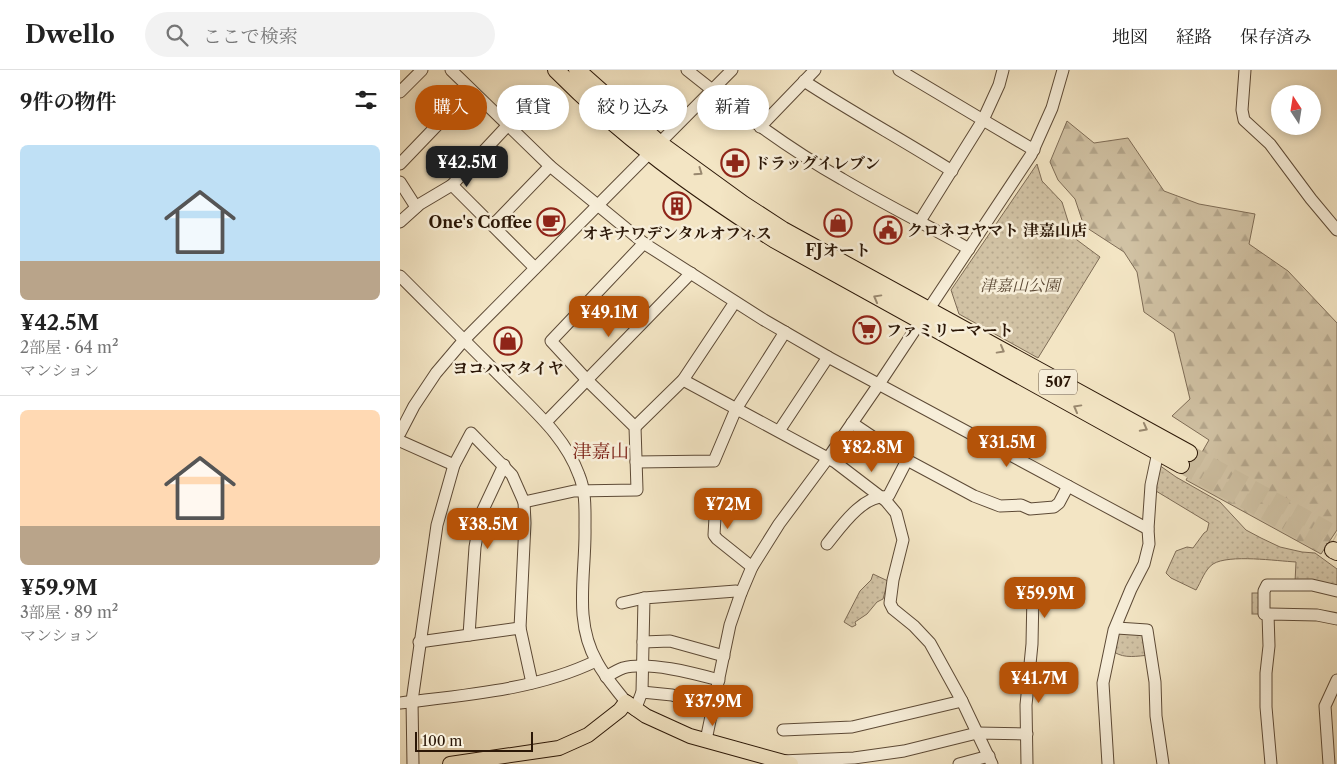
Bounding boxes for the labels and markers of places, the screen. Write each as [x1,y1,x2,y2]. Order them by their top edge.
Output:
pin: ¥42.5M [426,146,508,188]
pharmacy icon: ドラッグイレブン [720,148,750,178]
place label: ドラッグイレブン [754,153,880,173]
building icon: オキナワデンタルオフィス [662,191,692,221]
cafe icon: One's Coffee [536,207,566,237]
shop icon: FJオート [823,208,853,238]
place label: One's Coffee [429,212,532,232]
public building icon: クロネコヤマト 津嘉山店 [873,215,903,245]
place label: クロネコヤマト 津嘉山店 [907,220,1087,240]
place label: オキナワデンタルオフィス [582,223,772,243]
place label: FJオート [805,240,871,260]
pin: ¥49.1M [568,296,650,338]
supermarket icon: ファミリーマート [852,315,882,345]
place label: ファミリーマート [886,320,1014,340]
shop icon: ヨコハマタイヤ [493,326,523,356]
place label: ヨコハマタイヤ [452,358,564,378]
pin: ¥31.5M [966,426,1048,468]
pin: ¥82.8M [831,430,913,473]
pin: ¥72M [698,488,758,530]
pin: ¥38.5M [447,508,529,550]
pin: ¥59.9M [1004,576,1086,619]
pin: ¥41.7M [998,662,1080,704]
pin: ¥37.9M [672,684,754,727]

